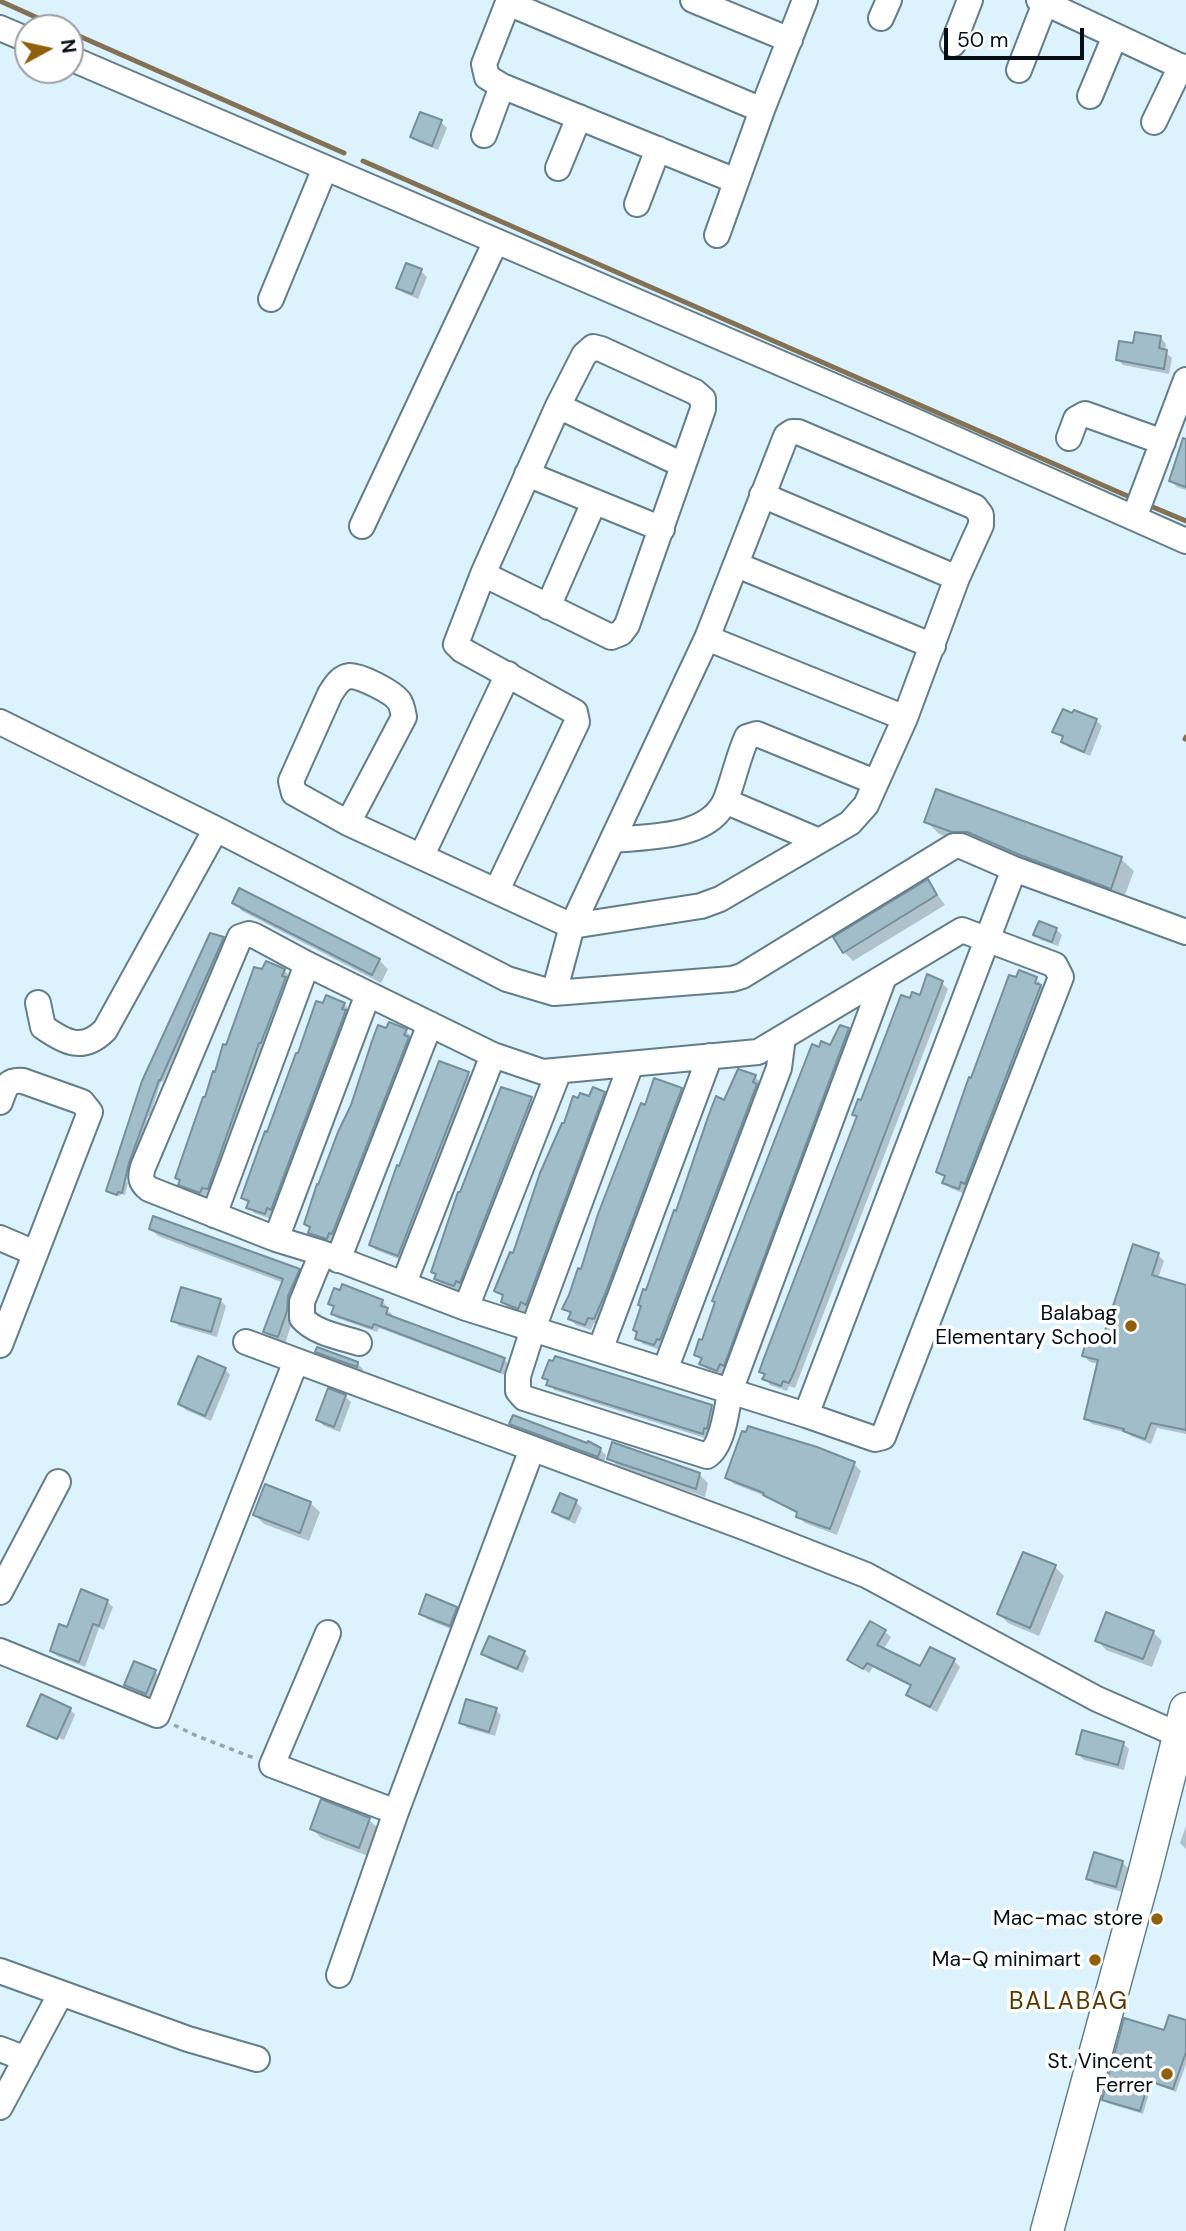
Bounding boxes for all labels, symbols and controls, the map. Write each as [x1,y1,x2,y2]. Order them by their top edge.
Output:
north arrow [14,14,84,84]
scale bar [948,14,1088,58]
text: 50 m [957,26,1008,54]
text: N [55,38,82,55]
place label: Balabag Elementary School [935,1301,1117,1351]
marker: Balabag Elementary School [1123,1318,1139,1334]
place label: Mac-mac store [993,1906,1143,1932]
marker: Mac-mac store [1149,1911,1165,1927]
place label: Ma-Q minimart [932,1947,1081,1973]
marker: Ma-Q minimart [1087,1952,1103,1968]
district label: BALABAG [1010,1989,1128,2017]
place label: St. Vincent Ferrer [1047,2049,1153,2099]
marker: St. Vincent Ferrer [1159,2066,1175,2082]

